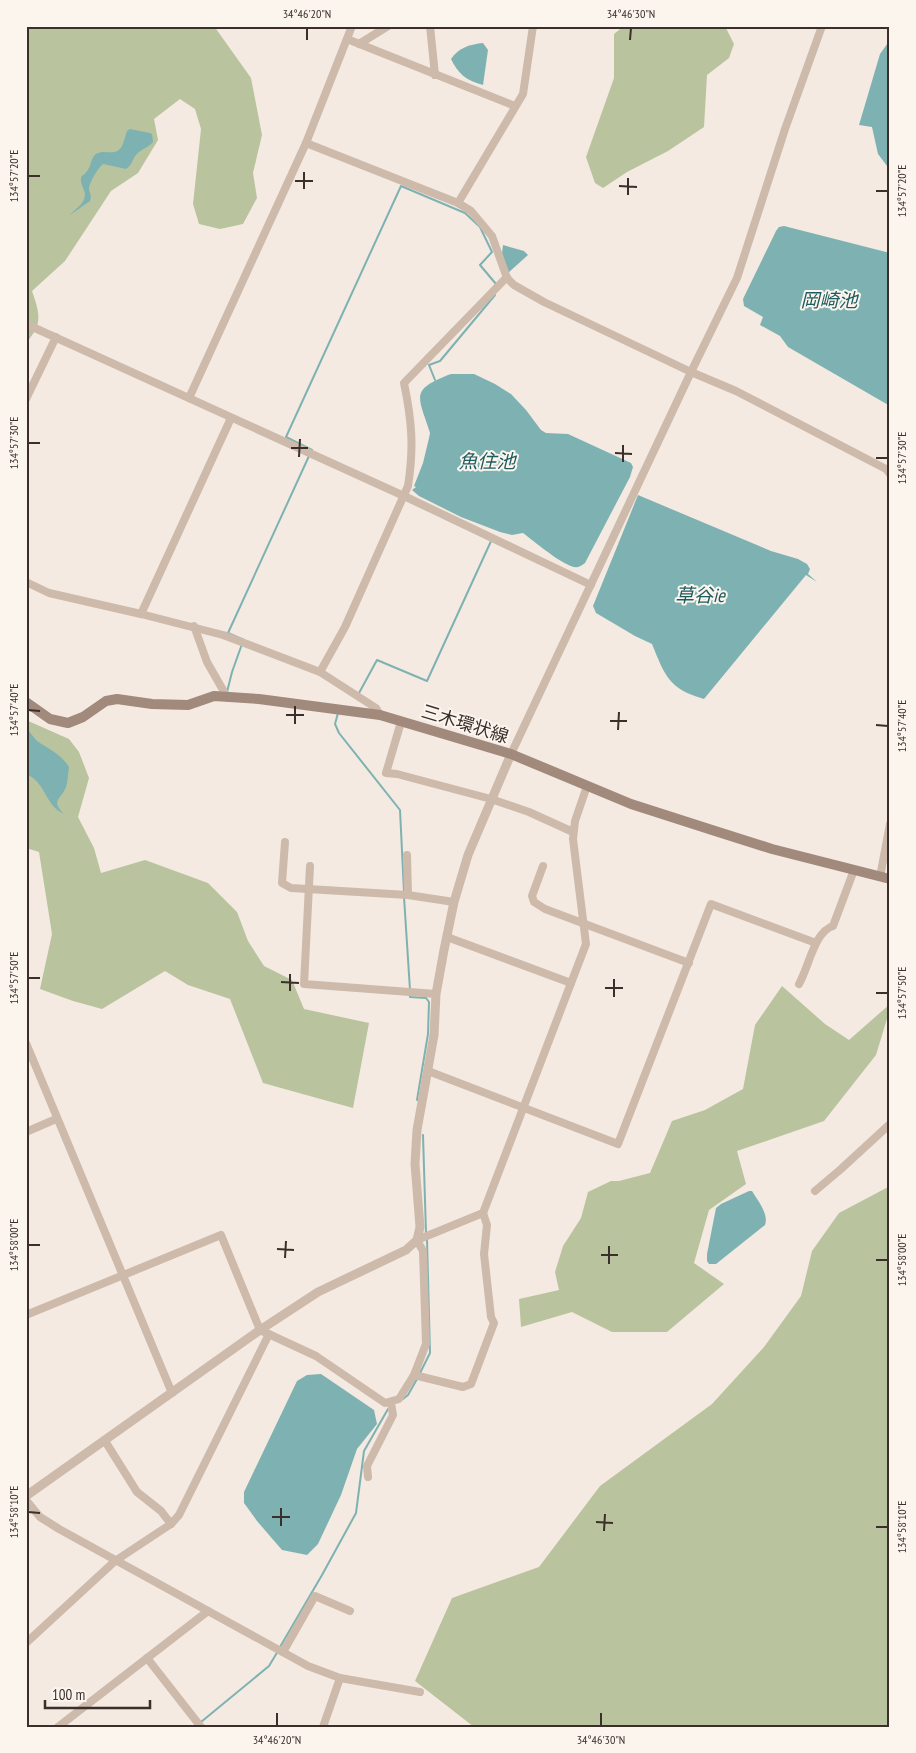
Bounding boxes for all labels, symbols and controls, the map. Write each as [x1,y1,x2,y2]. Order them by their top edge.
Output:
text: 34°46'20"N [283,6,331,21]
text: 34°46'30"N [607,6,655,21]
text: 134°57'20"E [6,150,21,202]
text: 134°57'20"E [894,165,909,217]
water label: 岡崎池 [800,288,859,312]
text: 134°57'30"E [6,417,21,469]
text: 134°57'30"E [894,432,909,484]
water label: 魚住池 [458,449,517,473]
water label: 草谷ie [675,583,726,607]
text: 134°57'40"E [6,684,21,736]
street label: 三木環状線 [419,699,512,748]
text: 134°57'40"E [894,700,909,752]
text: 134°57'50"E [6,952,21,1004]
text: 134°57'50"E [894,967,909,1019]
text: 134°58'00"E [6,1219,21,1271]
text: 134°58'00"E [894,1234,909,1286]
text: 134°58'10"E [6,1486,21,1538]
text: 134°58'10"E [894,1501,909,1553]
scale bar [45,1678,150,1710]
text: 100 m [52,1685,85,1704]
text: 34°46'20"N [253,1732,301,1747]
text: 34°46'30"N [577,1732,625,1747]

